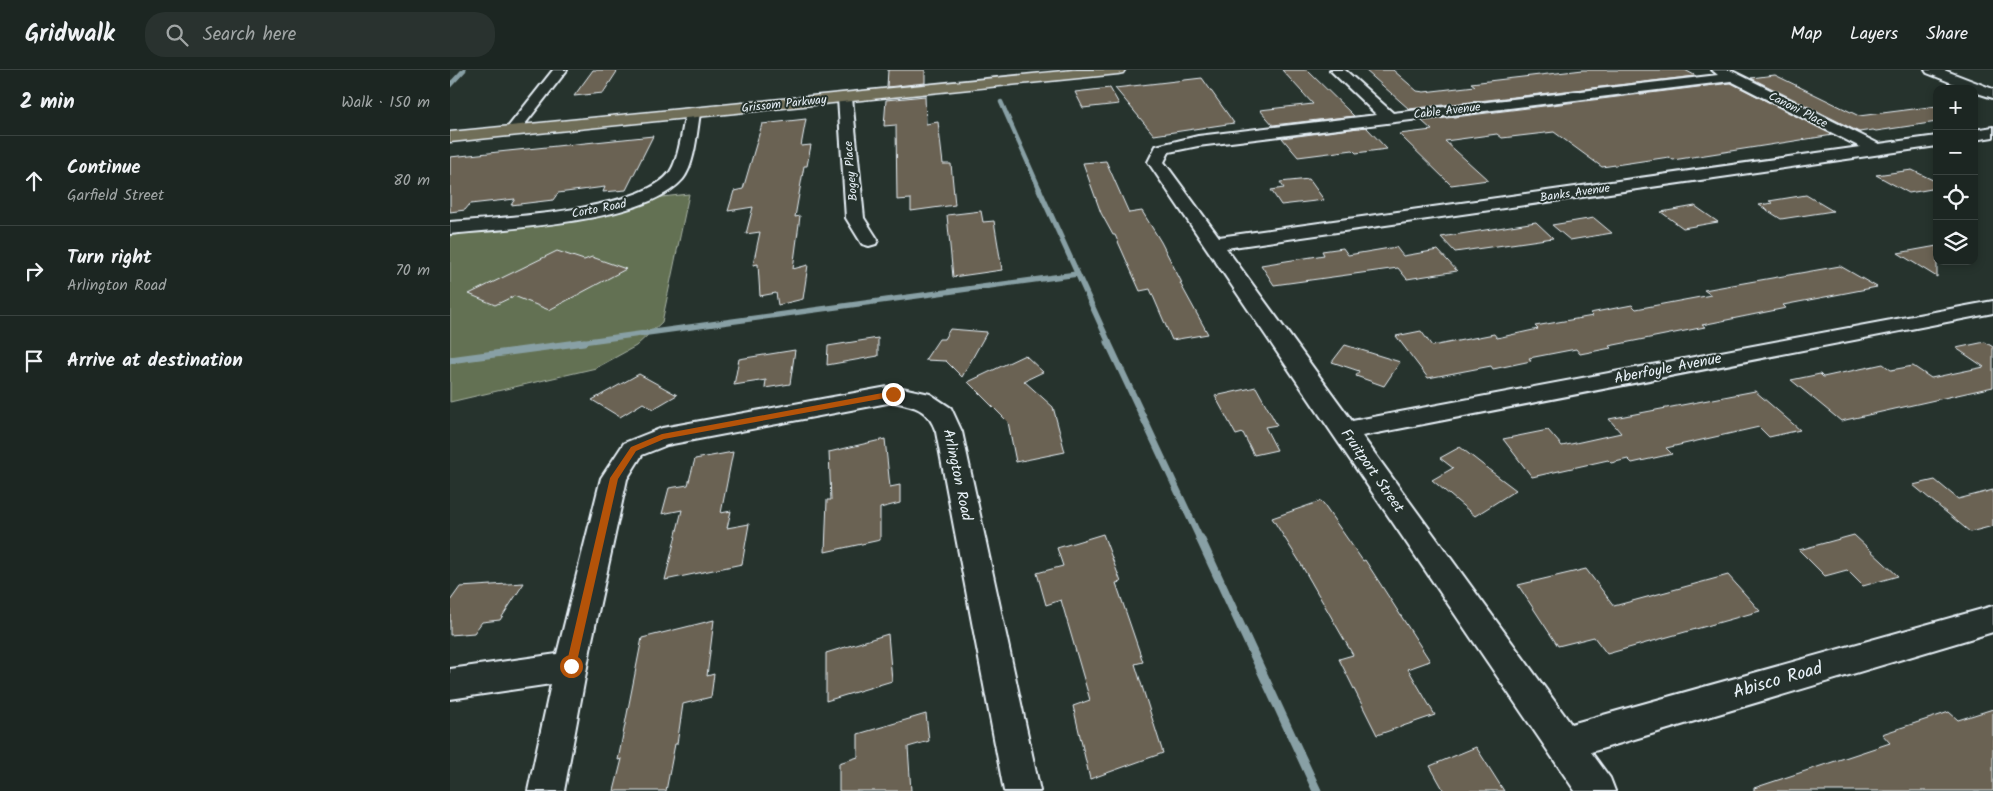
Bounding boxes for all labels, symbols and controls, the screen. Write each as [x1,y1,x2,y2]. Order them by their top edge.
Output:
search box [145,12,495,57]
text: Gridwalk [25,15,115,54]
text: Search here [203,20,296,50]
text: Map [1791,20,1822,49]
text: Layers [1850,20,1898,49]
text: Share [1926,20,1968,49]
icon: search [163,21,191,49]
map controls [1933,85,1978,265]
button: + [1933,85,1978,130]
text: 2 min [20,86,75,119]
street label: Canoni Place [1765,87,1832,133]
text: Walk · 150 m [341,90,430,115]
street label: Grissom Parkway [741,90,828,118]
street label: Cable Avenue [1412,97,1482,125]
button: − [1933,130,1978,175]
street label: Bogey Place [839,139,863,202]
text: Continue [67,153,140,183]
icon: ahead [20,167,48,195]
text: 80 m [393,168,430,193]
button: locate [1933,175,1978,220]
street label: Banks Avenue [1539,179,1612,207]
text: Garfield Street [67,183,164,208]
street label: Corto Road [570,194,629,224]
button: layers [1933,220,1978,265]
text: Turn right [67,243,152,273]
icon: right [20,257,48,285]
text: 70 m [395,258,430,283]
text: Arlington Road [67,273,166,298]
text: Arrive at destination [67,346,243,376]
icon: arrive [20,347,48,375]
street label: Aberfoyle Avenue [1612,347,1724,391]
route end [882,383,905,406]
street label: Fruitport Street [1334,424,1410,518]
street label: Arlington Road [936,427,979,524]
street label: Abisco Road [1730,654,1827,708]
route start [560,655,583,678]

